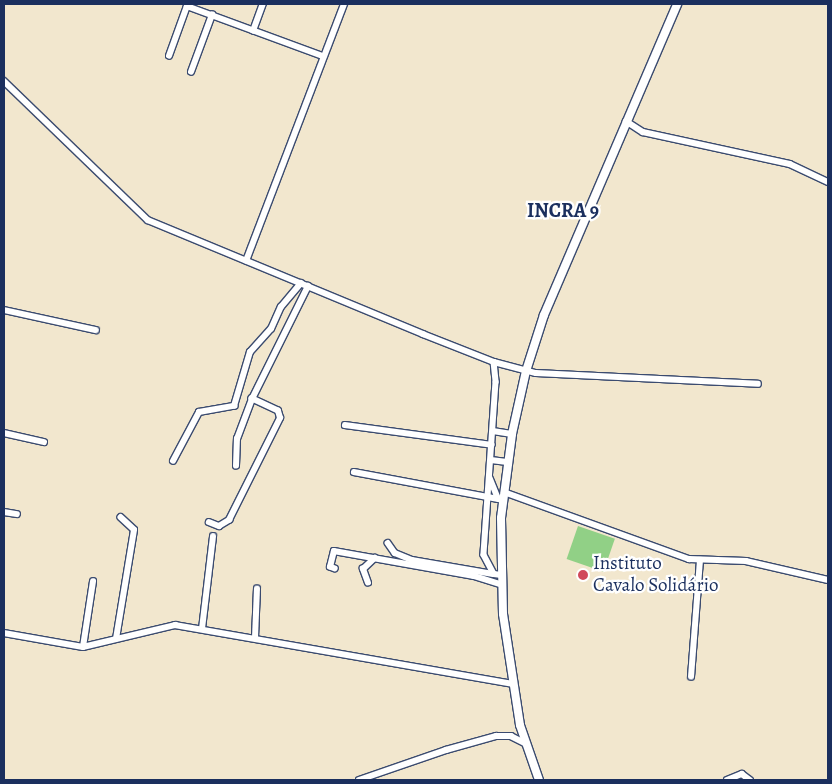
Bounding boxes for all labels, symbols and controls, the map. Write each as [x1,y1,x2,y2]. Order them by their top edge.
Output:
district label: INCRA 9 [527,198,599,222]
place label: Instituto Cavalo Solidário [593,553,719,597]
marker: Instituto Cavalo Solidário [577,569,589,581]

